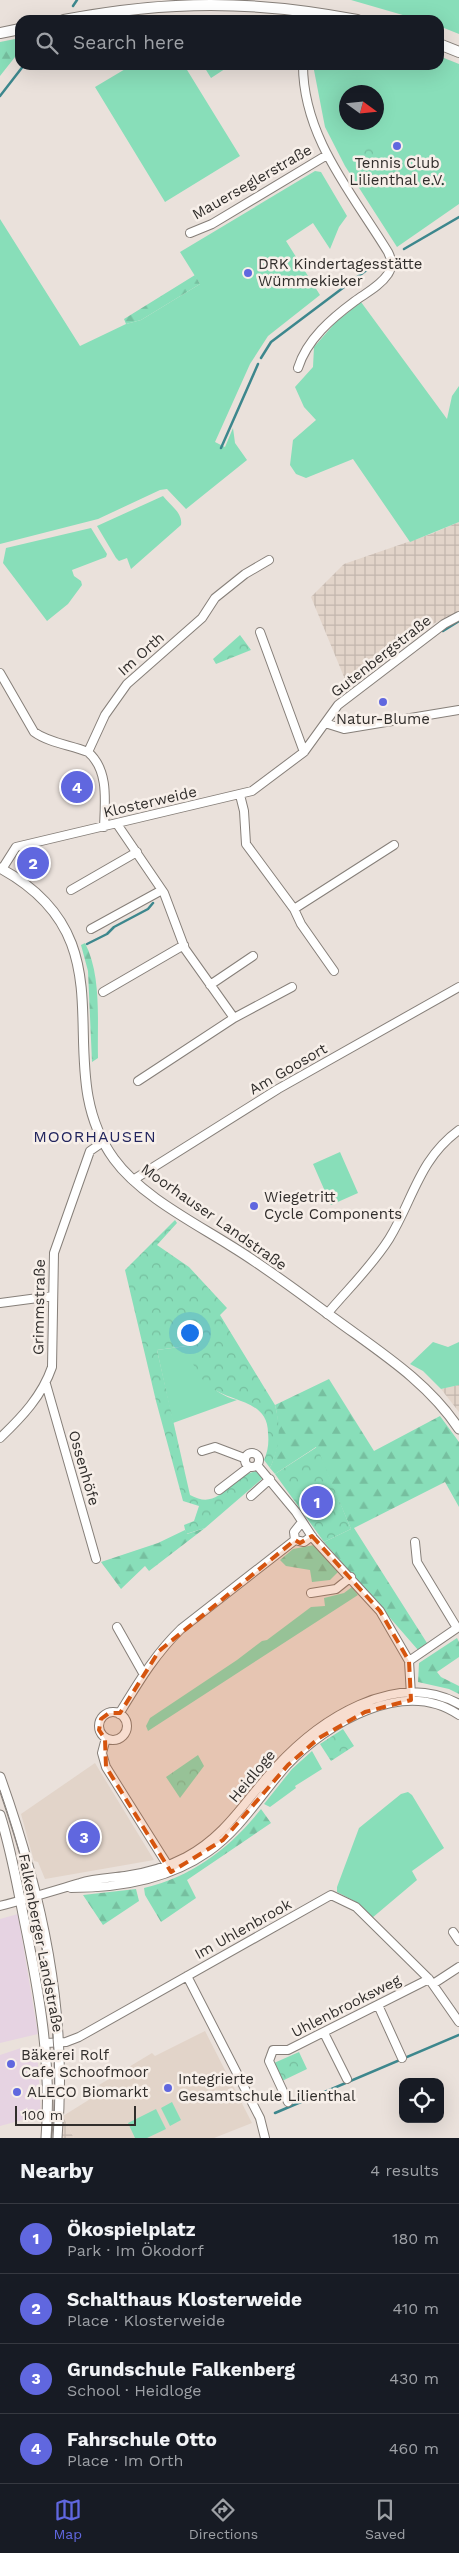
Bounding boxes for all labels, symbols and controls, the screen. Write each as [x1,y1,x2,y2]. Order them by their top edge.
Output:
search box [15,15,444,70]
icon: search [33,29,61,57]
text: Search here [73,31,184,54]
north arrow [339,85,384,130]
street label: Mauerseglerstraße [189,140,315,224]
marker: Tennis Club Lilienthal e.V. [391,140,403,152]
place label: Tennis Club Lilienthal e.V. [349,154,445,189]
place label: DRK Kindertagesstätte Wümmekieker [258,255,422,290]
marker: DRK Kindertagesstätte Wümmekieker [242,267,254,279]
street label: Gutenbergstraße [327,611,435,701]
street label: Im Orth [114,629,168,679]
marker: Natur-Blume [377,696,389,708]
place label: Natur-Blume [336,710,430,728]
pin: 4 [61,768,93,806]
street label: Klosterweide [101,782,199,822]
pin: 2 [17,844,49,882]
street label: Am Goosort [246,1039,331,1099]
district label: MOORHAUSEN [33,1127,157,1146]
street label: Moorhauser Landstraße [138,1160,290,1274]
place label: Wiegetritt Cycle Components [264,1188,402,1223]
marker: Wiegetritt Cycle Components [248,1200,260,1212]
street label: Grimmstraße [29,1259,49,1355]
your location [177,1320,203,1346]
street label: Ossenhöfe [65,1428,103,1508]
pin: 1 [301,1483,333,1521]
street label: Heidloge [225,1746,279,1806]
pin: 3 [68,1818,100,1856]
street label: Falkenberger Landstraße [15,1852,67,2034]
street label: Im Uhlenbrook [191,1895,295,1963]
street label: Uhlenbrooksweg [288,1971,404,2041]
place label: Bäkerei Rolf Cafe Schoofmoor [21,2046,149,2081]
marker: Bäkerei Rolf Cafe Schoofmoor [5,2058,17,2070]
place label: Integrierte Gesamtschule Lilienthal [178,2070,356,2105]
map controls [399,2078,444,2123]
button: locate [399,2078,444,2123]
marker: Integrierte Gesamtschule Lilienthal [162,2082,174,2094]
place label: ALECO Biomarkt [27,2083,149,2101]
marker: ALECO Biomarkt [11,2086,23,2098]
scale bar [15,2103,136,2126]
text: 100 m [22,2107,63,2123]
text: Nearby [20,2158,93,2183]
text: 4 results [370,2161,439,2180]
text: Ökospielplatz [67,2218,195,2241]
text: 1 [33,2229,39,2248]
text: 180 m [392,2229,439,2248]
text: Park · Im Ökodorf [67,2241,204,2260]
text: Schalthaus Klosterweide [67,2288,302,2311]
text: 2 [31,2299,41,2318]
text: 410 m [393,2299,439,2318]
text: Place · Klosterweide [67,2311,225,2330]
text: Grundschule Falkenberg [67,2358,295,2381]
text: 3 [31,2369,41,2388]
text: 430 m [389,2369,439,2388]
text: School · Heidloge [67,2381,202,2400]
text: Fahrschule Otto [67,2428,217,2451]
text: 4 [31,2439,41,2458]
text: 460 m [389,2439,439,2458]
text: Place · Im Orth [67,2451,183,2470]
tab: Map [53,2496,82,2542]
tab: Directions [189,2496,258,2542]
tab: Saved [365,2496,406,2542]

